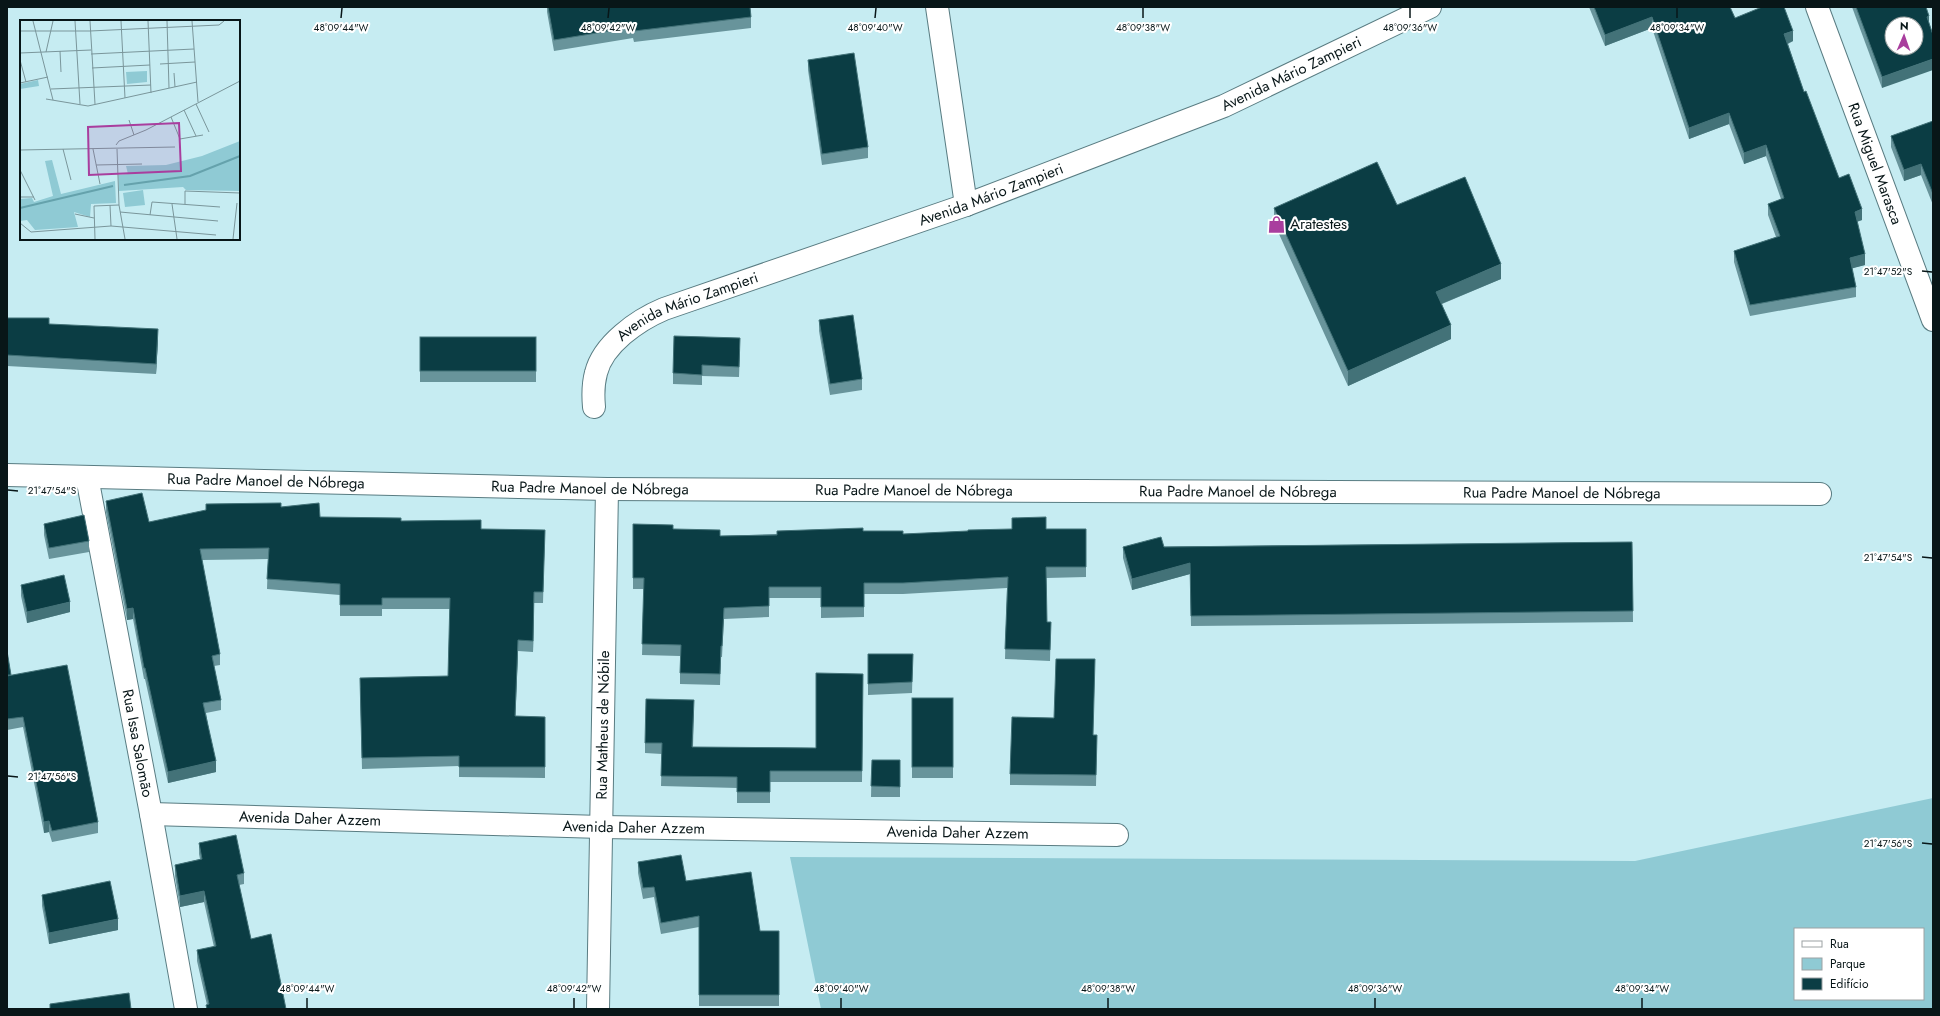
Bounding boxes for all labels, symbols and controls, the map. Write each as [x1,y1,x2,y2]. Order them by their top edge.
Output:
north arrow [1884,16,1924,56]
text: N [1900,18,1909,34]
inset map [20,20,240,240]
text: 48°09'44"W [314,20,369,35]
text: 48°09'42"W [581,20,635,35]
text: 48°09'40"W [847,20,903,35]
text: 48°09'38"W [1116,20,1170,35]
text: 48°09'36"W [1383,20,1437,35]
text: 48°09'34"W [1650,20,1704,35]
street label: Avenida Mário Zampieri [1218,31,1365,117]
street label: Rua Miguel Marasca [1842,100,1908,228]
street label: Avenida Mário Zampieri [916,158,1067,231]
place label: Aratestes [1290,213,1347,235]
shop icon: Aratestes [1267,214,1287,234]
text: 21°47'52"S [1864,264,1913,279]
street label: Avenida Mário Zampieri [611,266,761,346]
street label: Rua Padre Manoel de Nóbrega [167,468,365,494]
street label: Rua Padre Manoel de Nóbrega [491,475,689,500]
street label: Rua Padre Manoel de Nóbrega [815,479,1013,502]
street label: Rua Padre Manoel de Nóbrega [1139,480,1337,503]
street label: Rua Padre Manoel de Nóbrega [1463,482,1661,504]
text: 21°47'54"S [28,483,77,498]
text: 21°47'54"S [1864,550,1913,565]
street label: Rua Matheus de Nóbile [591,650,615,800]
street label: Rua Issa Salomão [117,687,159,799]
text: 21°47'56"S [28,769,77,784]
street label: Avenida Daher Azzem [239,806,381,832]
street label: Avenida Daher Azzem [562,815,705,840]
street label: Avenida Daher Azzem [886,820,1029,845]
text: 21°47'56"S [1864,836,1913,851]
legend [1794,928,1924,1000]
text: Rua [1830,935,1849,953]
text: Parque [1830,955,1865,973]
text: Edifício [1830,975,1869,993]
text: 48°09'44"W [280,981,335,996]
text: 48°09'42"W [547,981,601,996]
text: 48°09'40"W [813,981,869,996]
text: 48°09'38"W [1081,981,1135,996]
text: 48°09'36"W [1348,981,1402,996]
text: 48°09'34"W [1615,981,1669,996]

